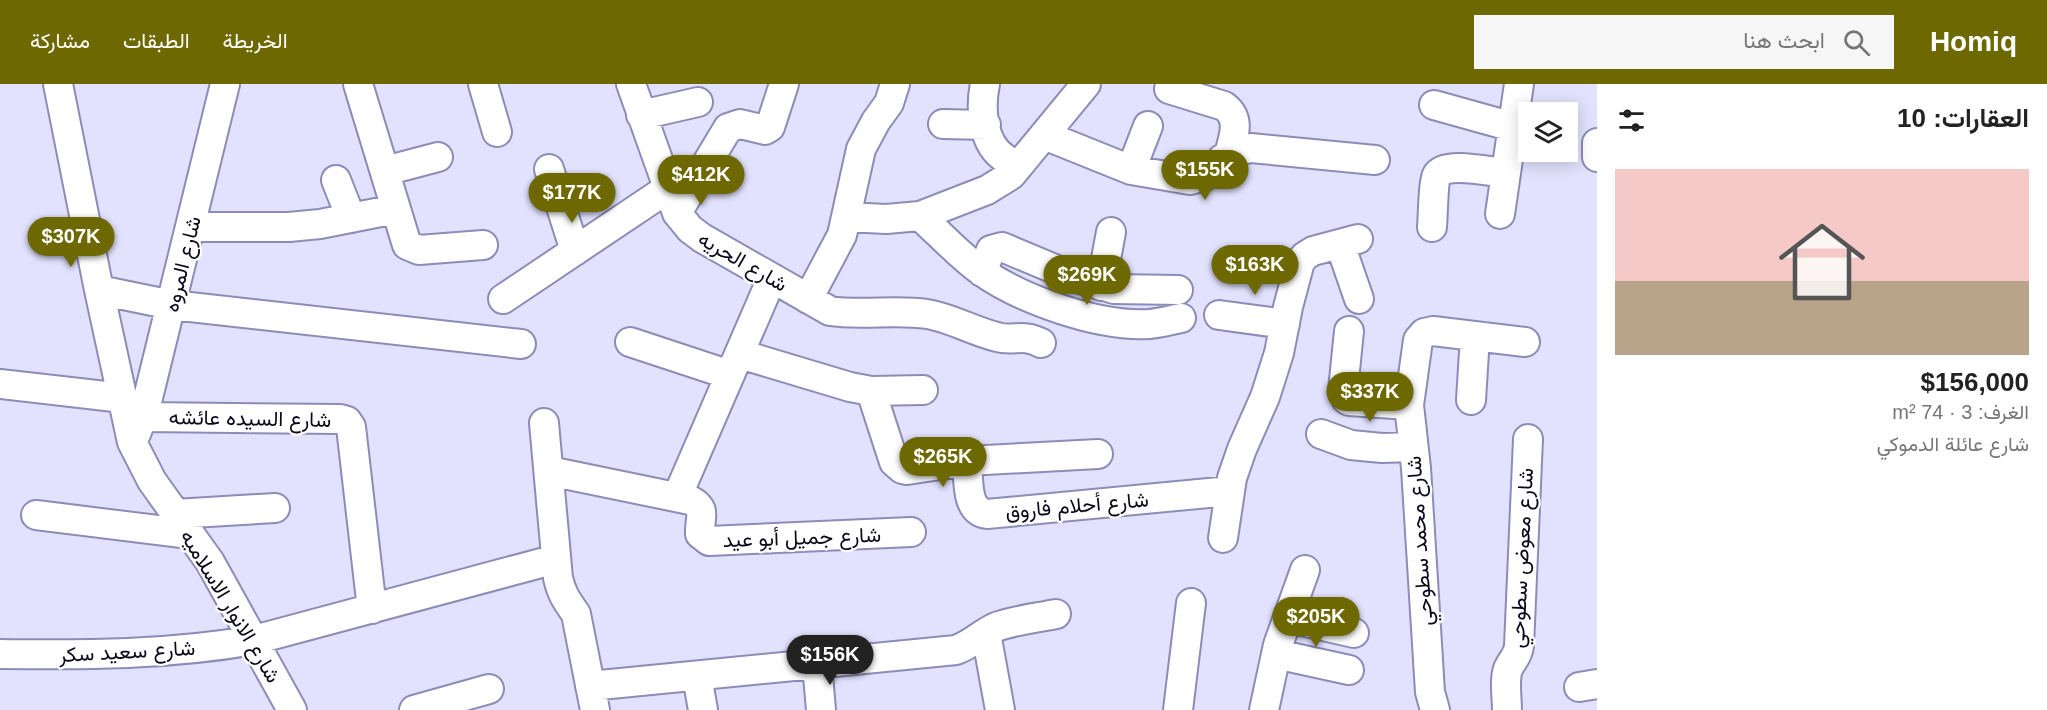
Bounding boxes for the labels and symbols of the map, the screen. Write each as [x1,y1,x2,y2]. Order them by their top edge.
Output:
pin: $155K [1163,150,1247,201]
pin: $412K [659,155,743,206]
pin: $177K [530,173,614,224]
street label: شارع المروه [159,214,208,315]
pin: $307K [29,217,113,268]
street label: شارع الحريه [693,226,792,298]
pin: $163K [1213,245,1297,296]
pin: $269K [1045,255,1129,306]
pin: $337K [1328,372,1412,423]
street label: شارع السيده عائشه [168,405,332,434]
pin: $265K [901,437,985,488]
street label: شارع محمد سطوحي [1402,455,1442,627]
street label: شارع معوض سطوحي [1505,467,1543,649]
street label: شارع أحلام فاروق [1004,487,1150,526]
street label: شارع جميل أبو عيد [722,523,882,554]
street label: شارع الانوار الاسلاميه [174,526,286,688]
pin: $205K [1274,597,1358,648]
pin: $156K [788,635,872,686]
street label: شارع سعيد سكر [57,636,196,669]

